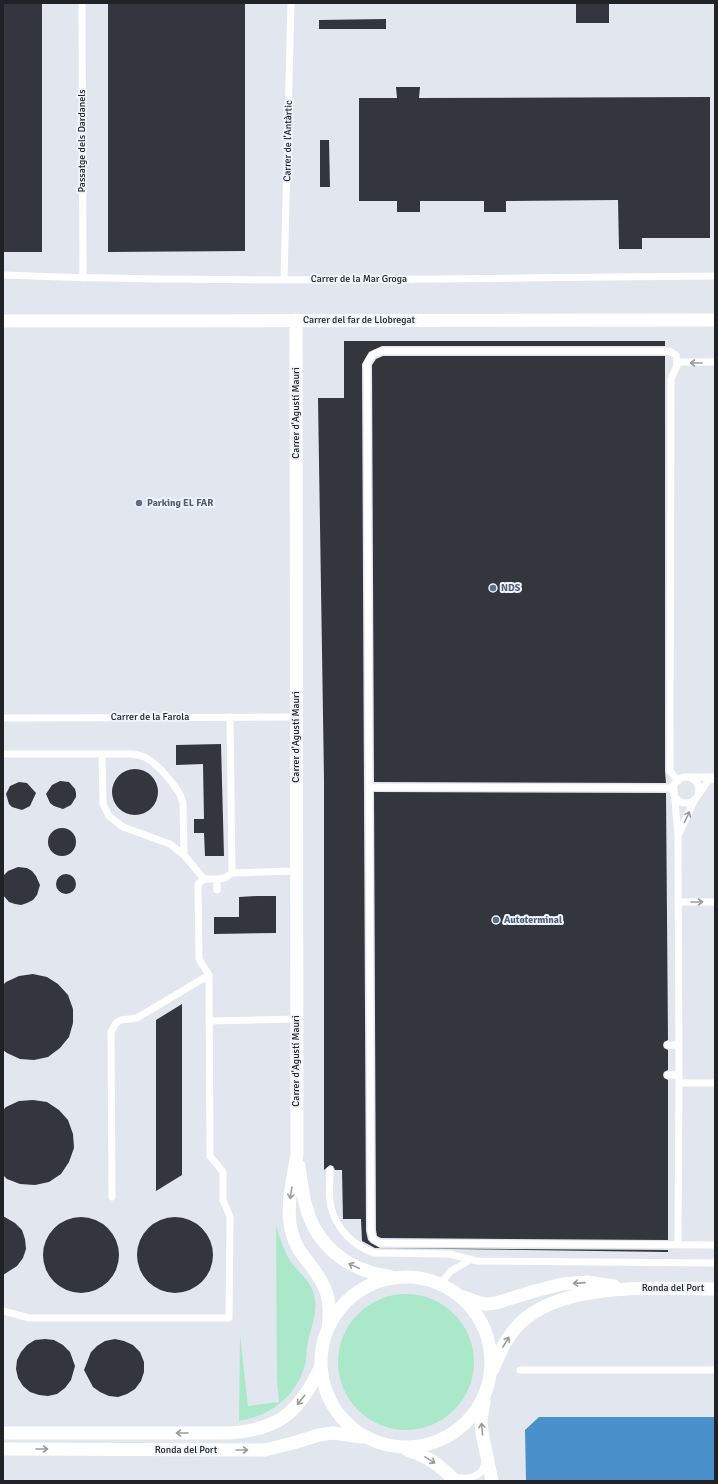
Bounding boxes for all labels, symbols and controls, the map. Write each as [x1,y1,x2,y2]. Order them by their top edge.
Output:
street label: Passatge dels Dardanels [76,89,88,193]
street label: Carrer de l'Antàrtic [281,100,295,182]
street label: Carrer de la Mar Groga [311,273,407,285]
street label: Carrer del far de Llobregat [303,314,416,326]
one-way arrow [690,359,703,367]
street label: Carrer d'Agustí Mauri [290,367,302,459]
place label: Parking EL FAR [147,497,213,509]
marker: Parking EL FAR [134,498,144,508]
place label: NDS [501,582,521,594]
marker: NDS [488,583,498,593]
street label: Carrer d'Agustí Mauri [290,691,302,783]
street label: Carrer de la Farola [111,711,189,723]
one-way arrow [684,811,691,823]
one-way arrow [690,898,703,906]
place label: Autoterminal [504,914,562,926]
marker: Autoterminal [491,915,501,925]
street label: Carrer d'Agustí Mauri [290,1015,302,1107]
one-way arrow [287,1186,295,1199]
one-way arrow [349,1262,361,1269]
one-way arrow [573,1279,586,1286]
street label: Ronda del Port [642,1282,705,1294]
one-way arrow [502,1336,510,1348]
one-way arrow [297,1394,306,1405]
one-way arrow [478,1423,486,1436]
one-way arrow [176,1429,189,1437]
street label: Ronda del Port [155,1444,218,1456]
one-way arrow [35,1445,48,1453]
one-way arrow [235,1446,248,1454]
one-way arrow [424,1456,436,1464]

